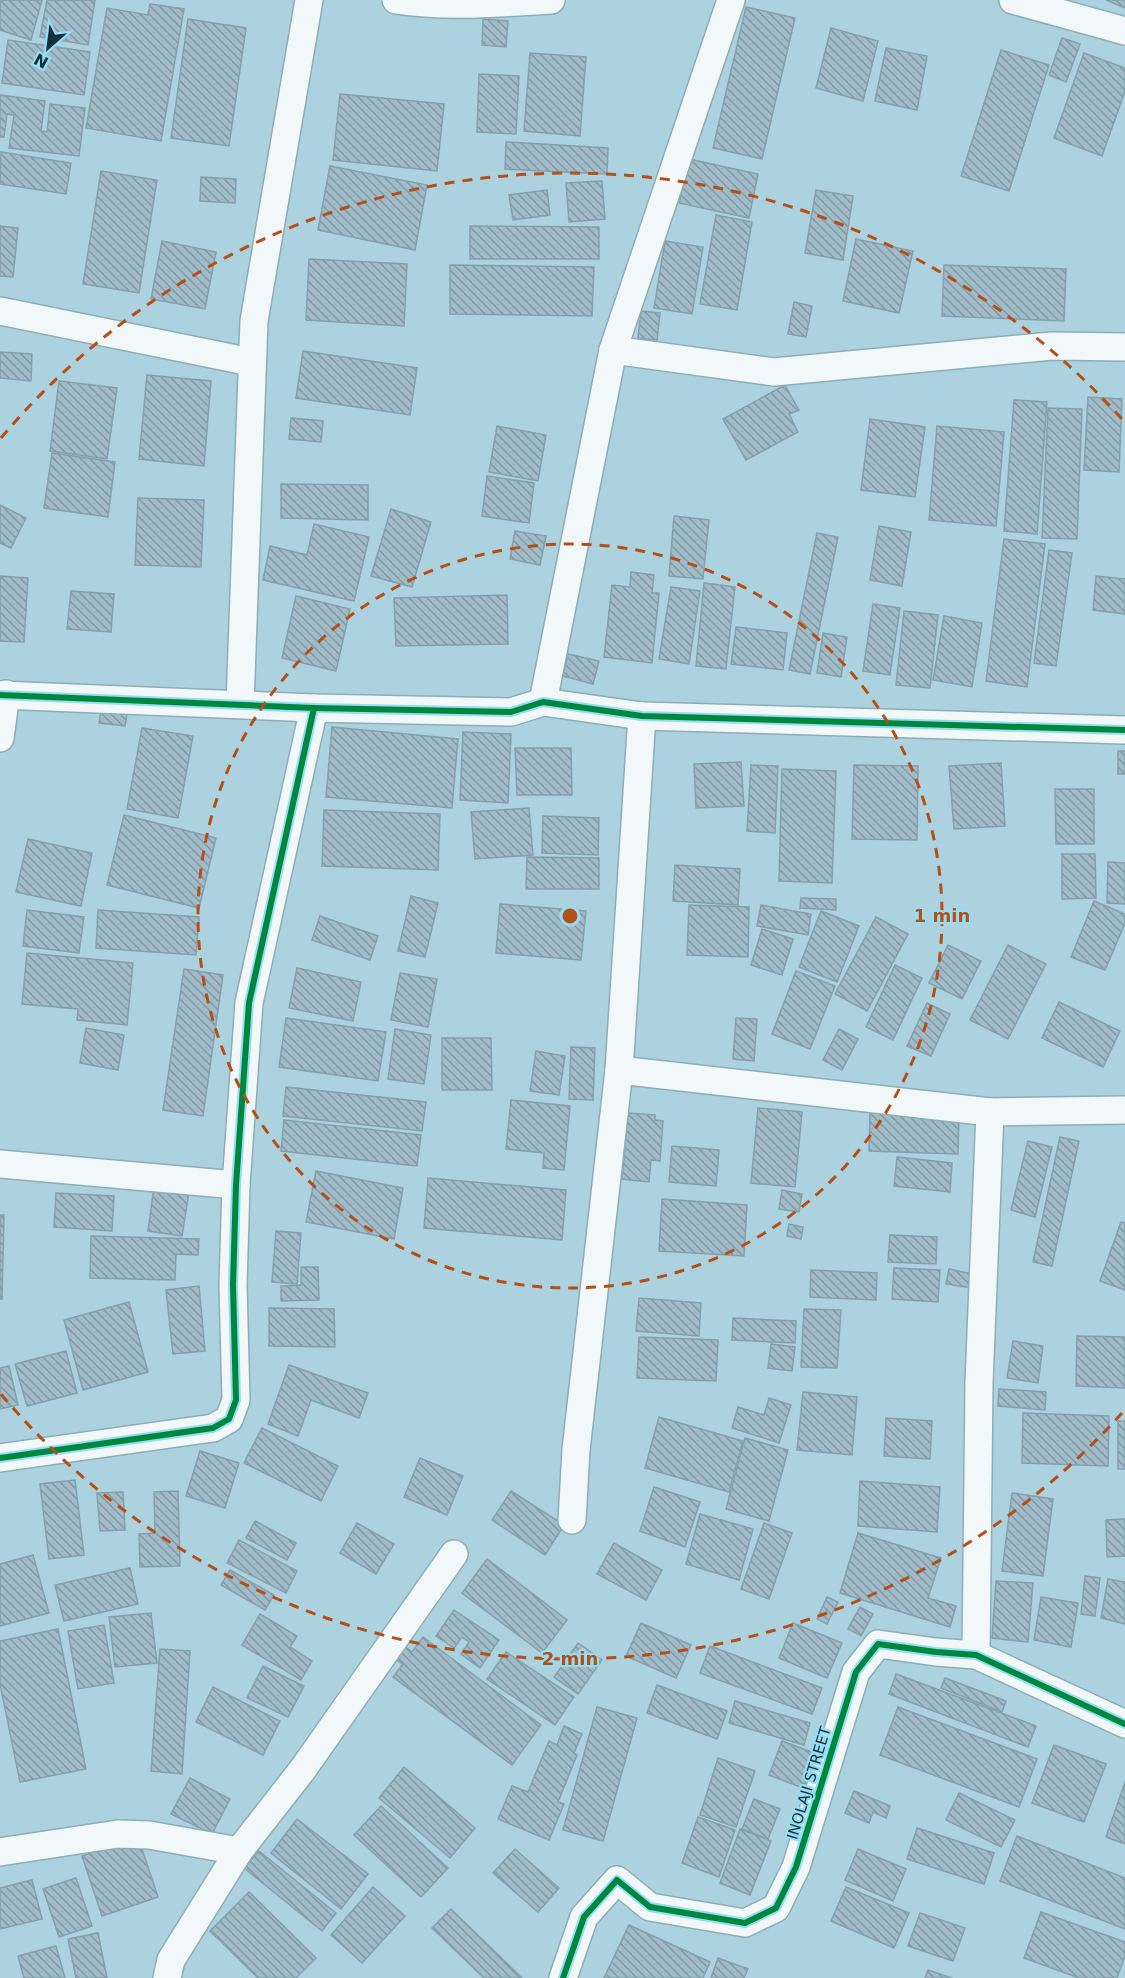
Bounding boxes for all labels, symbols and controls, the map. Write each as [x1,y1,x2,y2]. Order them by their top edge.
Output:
north arrow [18,18,78,78]
text: N [31,49,52,72]
text: 1 min [914,905,970,926]
centre of rings [560,906,580,926]
text: 2 min [542,1648,598,1669]
street label: INOLAJI STREET [783,1724,835,1842]

